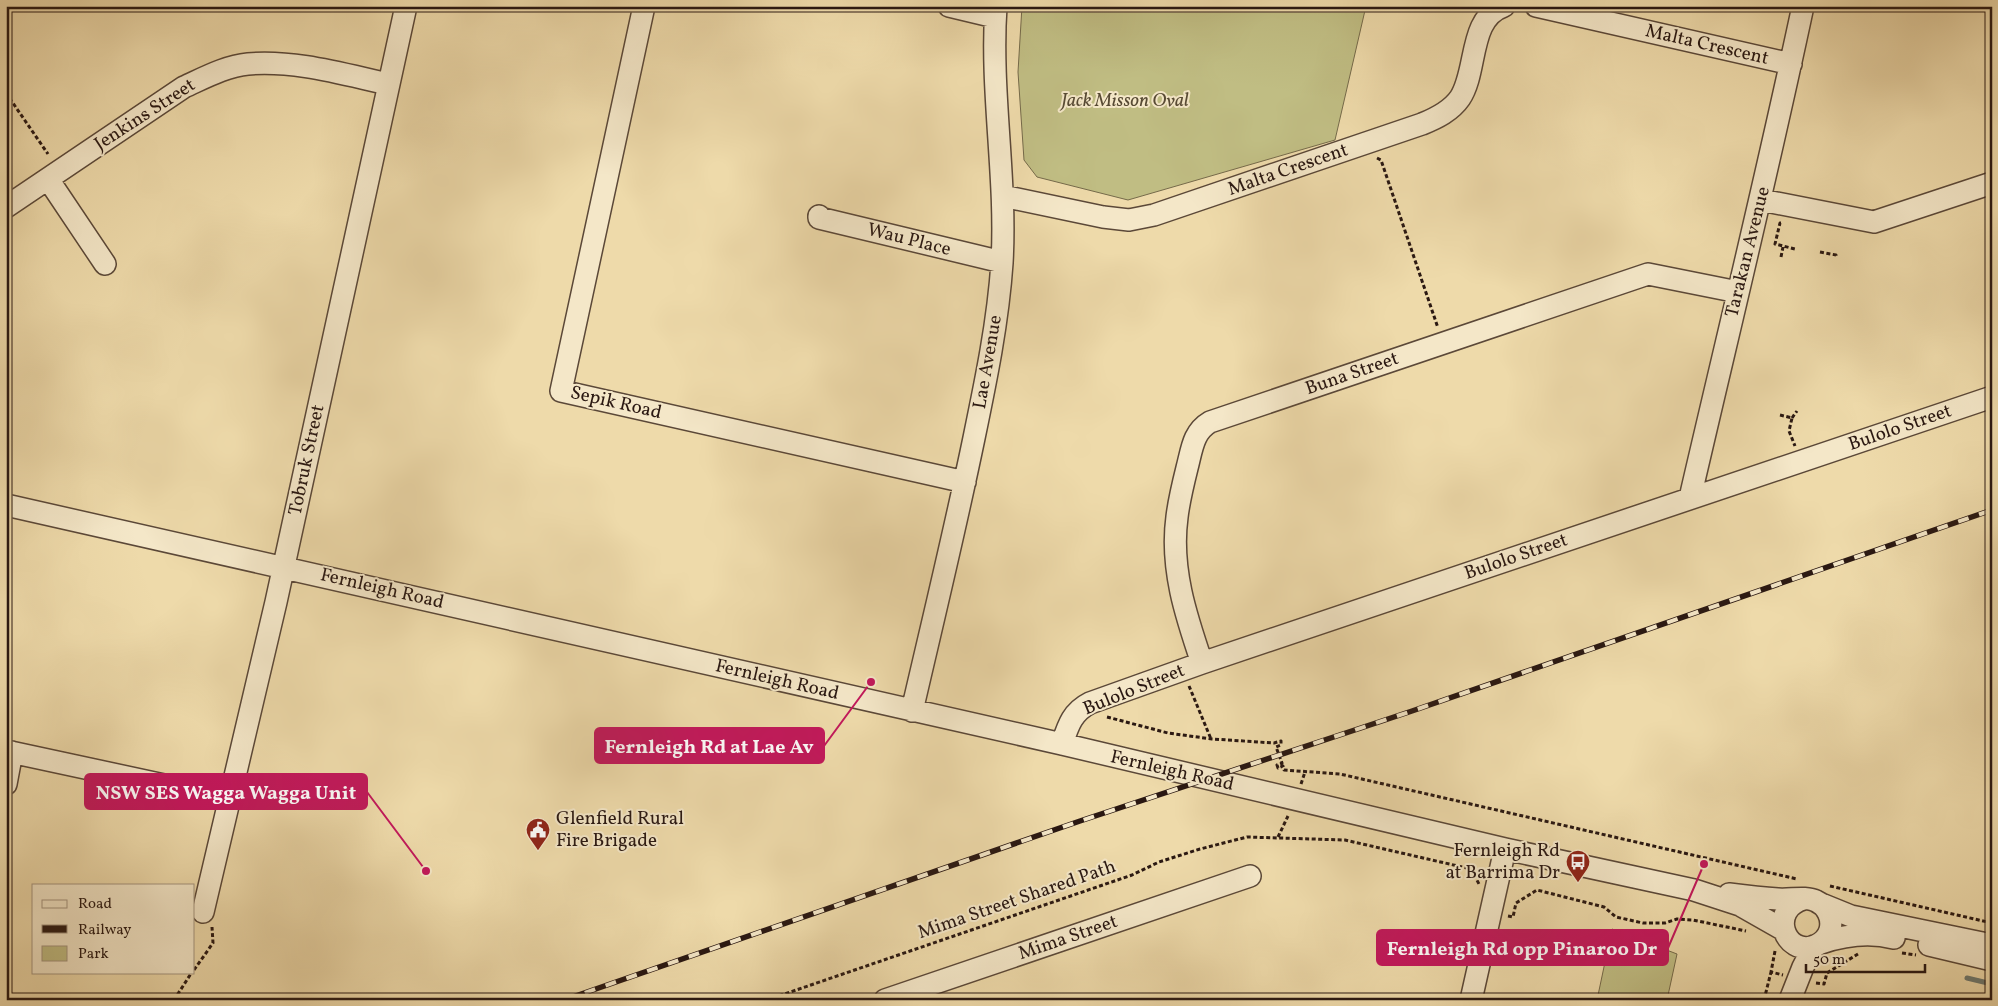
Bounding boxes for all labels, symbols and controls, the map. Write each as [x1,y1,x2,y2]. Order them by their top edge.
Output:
street label: Malta Crescent [1643,18,1772,72]
street label: Jenkins Street [89,72,201,157]
park label: Jack Misson Oval [1059,88,1189,114]
street label: Malta Crescent [1224,137,1352,203]
street label: Tarakan Avenue [1719,184,1777,320]
street label: Wau Place [864,217,954,263]
street label: Lae Avenue [967,313,1009,411]
street label: Buna Street [1302,346,1402,402]
street label: Sepik Road [568,380,664,426]
street label: Bulolo Street [1845,398,1955,458]
street label: Tobruk Street [283,402,332,518]
street label: Bulolo Street [1461,527,1571,587]
street label: Fernleigh Road [318,562,446,616]
street label: Fernleigh Road [713,653,841,707]
street label: Bulolo Street [1079,658,1189,722]
callout: Fernleigh Rd at Lae Av [595,728,824,763]
text: Fernleigh Rd at Lae Av [604,734,814,762]
street label: Fernleigh Road [1108,744,1236,798]
callout: NSW SES Wagga Wagga Unit [85,774,367,809]
text: NSW SES Wagga Wagga Unit [96,780,357,808]
place label: Glenfield Rural Fire Brigade [556,806,684,854]
public building icon: Glenfield Rural Fire Brigade [525,817,551,851]
place label: Fernleigh Rd at Barrima Dr [1446,838,1560,886]
bus stop icon: Fernleigh Rd at Barrima Dr [1565,849,1591,883]
street label: Mima Street Shared Path [915,855,1119,945]
legend [32,884,195,974]
text: Road [78,894,112,915]
street label: Mima Street [1015,910,1121,966]
text: Railway [78,920,131,941]
callout: Fernleigh Rd opp Pinaroo Dr [1377,930,1668,965]
text: Fernleigh Rd opp Pinaroo Dr [1387,936,1658,964]
scale bar [1806,941,1924,973]
text: Park [78,944,109,965]
text: 50 m [1813,950,1845,971]

